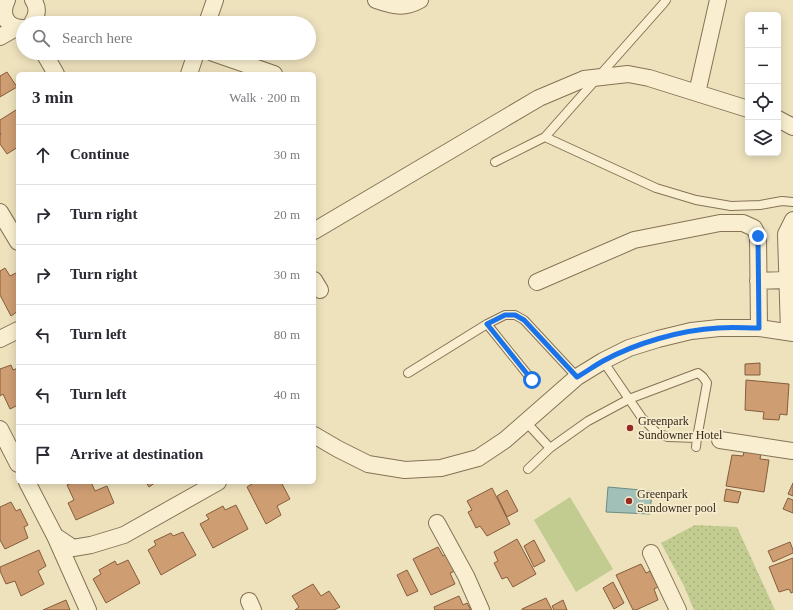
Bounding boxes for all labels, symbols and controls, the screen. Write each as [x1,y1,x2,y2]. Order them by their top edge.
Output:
map controls [745,12,781,156]
button: + [745,12,781,48]
search box [16,16,316,60]
icon: search [30,27,52,49]
text: Search here [62,30,132,46]
button: − [745,48,781,84]
button: locate [745,84,781,120]
text: 3 min [32,88,73,107]
text: Walk · 200 m [229,90,300,105]
button: layers [745,120,781,156]
icon: ahead [32,144,54,166]
text: Continue [70,146,129,162]
text: 30 m [274,147,300,162]
icon: right [32,204,54,226]
text: Turn right [70,206,137,222]
text: 20 m [274,207,300,222]
route end [749,227,767,245]
icon: right [32,264,54,286]
text: Turn right [70,266,137,282]
text: 30 m [274,267,300,282]
icon: left [32,324,54,346]
text: Turn left [70,326,127,342]
text: 80 m [274,327,300,342]
route start [523,371,541,389]
icon: left [32,384,54,406]
text: Turn left [70,386,127,402]
text: 40 m [274,387,300,402]
place label: Greenpark Sundowner Hotel [638,414,723,442]
marker: Greenpark Sundowner Hotel [625,423,635,433]
icon: arrive [32,444,54,466]
text: Arrive at destination [70,446,203,462]
place label: Greenpark Sundowner pool [637,487,717,515]
marker: Greenpark Sundowner pool [624,496,634,506]

